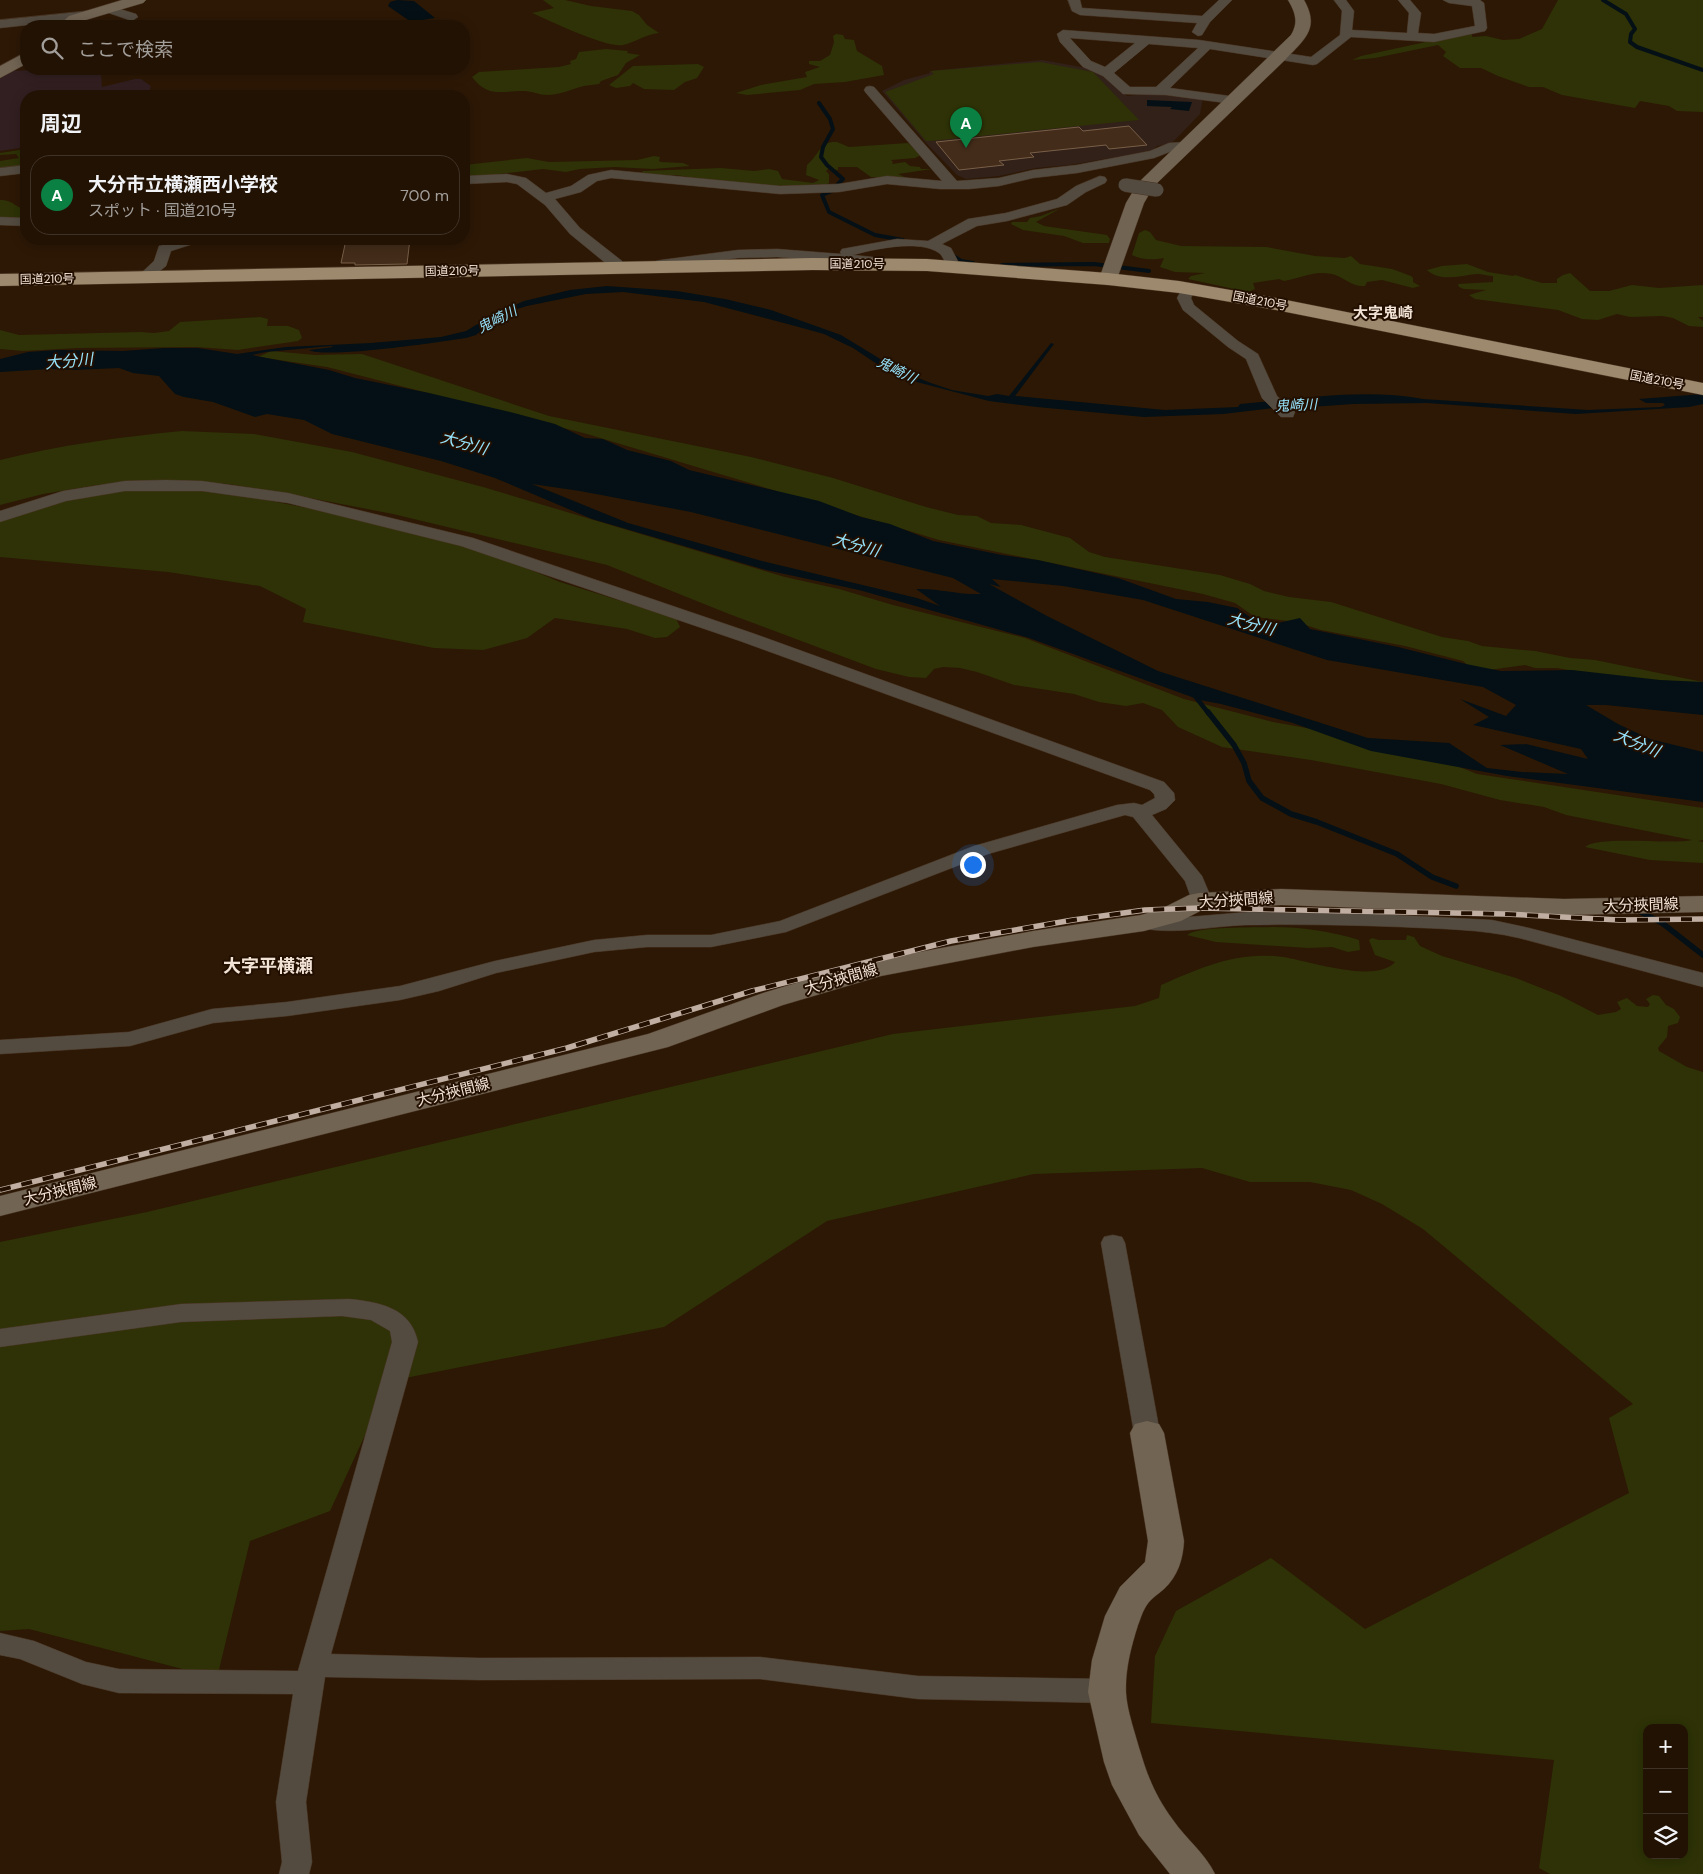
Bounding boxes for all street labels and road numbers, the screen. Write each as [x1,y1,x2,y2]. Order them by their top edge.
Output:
street label: 国道210号 [830,256,884,272]
street label: 国道210号 [424,263,480,279]
street label: 国道210号 [19,271,75,287]
street label: 国道210号 [1232,288,1288,314]
street label: 国道210号 [1629,367,1685,393]
street label: 大分挾間線 [1198,887,1274,913]
street label: 大分挾間線 [1603,894,1679,916]
street label: 大分挾間線 [802,959,880,999]
street label: 大分挾間線 [414,1073,492,1111]
street label: 大分挾間線 [21,1172,99,1210]

